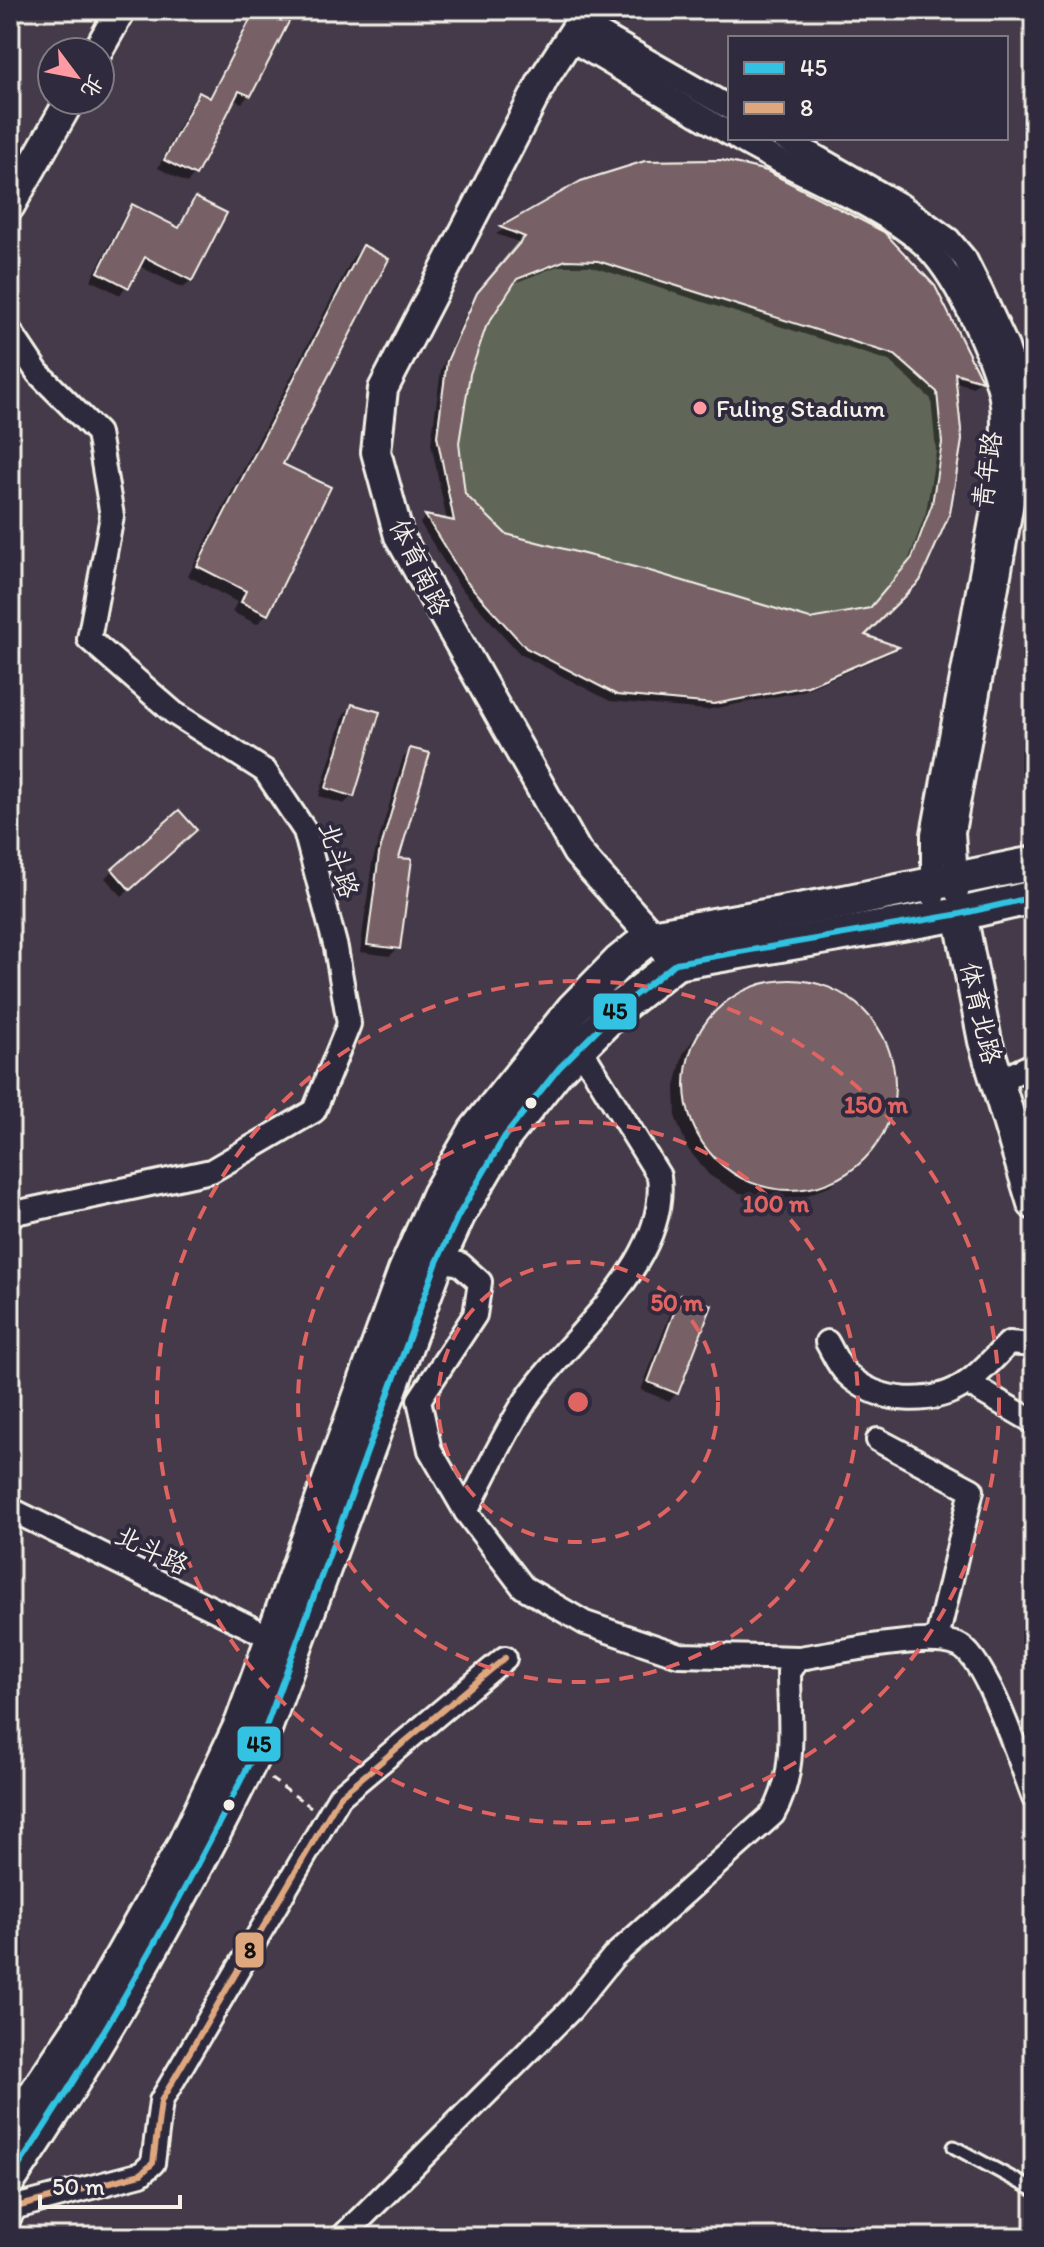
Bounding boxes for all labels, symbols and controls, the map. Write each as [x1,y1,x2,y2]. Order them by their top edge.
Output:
north arrow [36,36,116,116]
legend [728,36,1008,140]
text: 45 [800,53,827,82]
text: 北 [75,70,110,103]
text: 8 [800,93,813,122]
place label: Fuling Stadium [716,392,885,424]
marker: Fuling Stadium [691,399,709,417]
street label: 青年路 [966,429,1008,511]
street label: 体育南路 [383,513,457,621]
street label: 北斗路 [312,818,366,902]
street label: 体育北路 [954,959,1008,1067]
line badge: 45 [592,992,638,1031]
text: 45 [603,998,628,1025]
text: 150 m [844,1090,909,1119]
unlabelled marker [523,1095,539,1111]
text: 100 m [743,1189,810,1218]
text: 50 m [651,1288,704,1317]
centre of rings [564,1388,592,1416]
street label: 北斗路 [110,1519,194,1581]
line badge: 45 [236,1725,282,1763]
text: 45 [247,1731,272,1758]
unlabelled marker [221,1797,237,1813]
line badge: 8 [234,1931,265,1969]
text: 8 [244,1937,256,1964]
scale bar [40,2159,180,2209]
text: 50 m [52,2172,105,2201]

